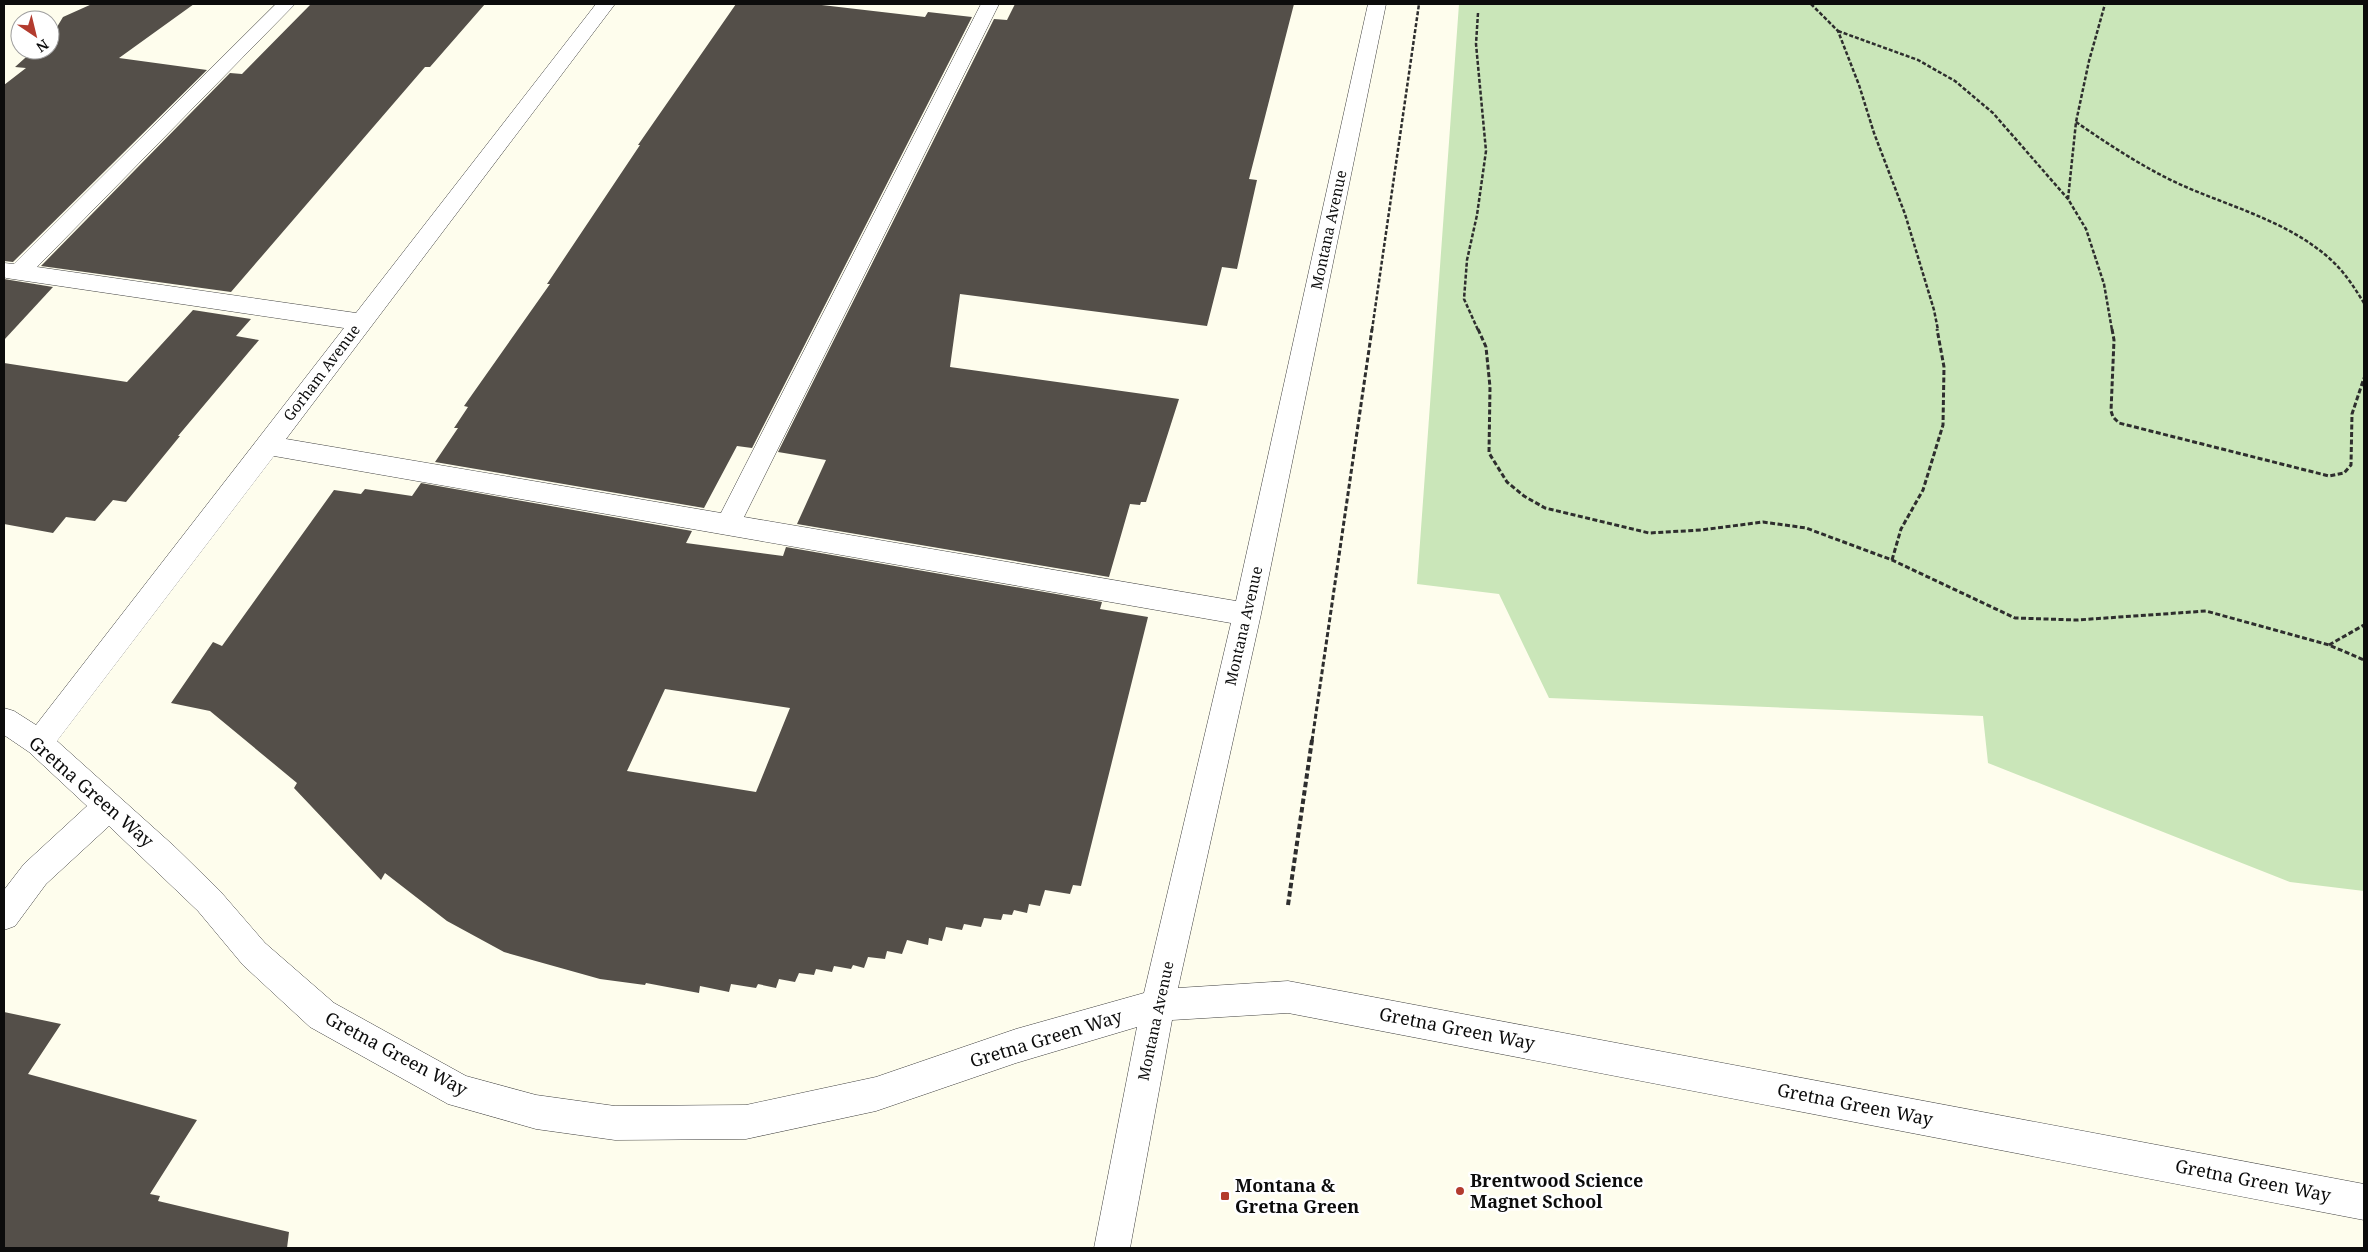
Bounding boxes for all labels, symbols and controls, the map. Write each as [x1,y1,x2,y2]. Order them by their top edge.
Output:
north arrow [10,10,60,60]
text: N [33,35,53,57]
street label: Montana Avenue [1306,168,1350,291]
street label: Gorham Avenue [278,320,364,425]
street label: Montana Avenue [1220,564,1266,687]
street label: Gretna Green Way [24,730,160,853]
street label: Montana Avenue [1133,959,1177,1082]
street label: Gretna Green Way [1377,1001,1538,1055]
street label: Gretna Green Way [967,1003,1126,1073]
street label: Gretna Green Way [321,1005,473,1101]
street label: Gretna Green Way [1775,1077,1936,1131]
street label: Gretna Green Way [2173,1153,2334,1207]
place label: Brentwood Science Magnet School [1470,1168,1643,1213]
place label: Montana & Gretna Green [1235,1173,1359,1218]
marker: Brentwood Science Magnet School [1454,1185,1466,1197]
marker: Montana & Gretna Green [1219,1190,1231,1202]

